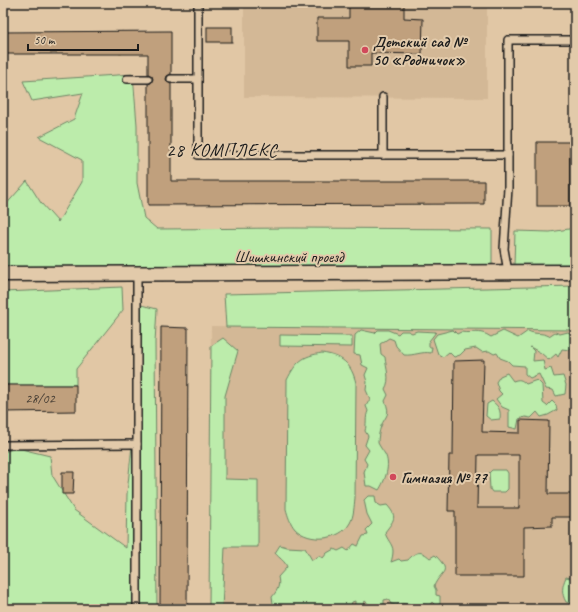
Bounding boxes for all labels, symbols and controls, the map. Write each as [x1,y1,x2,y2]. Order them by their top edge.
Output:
scale bar [28,26,138,52]
text: 50 m [34,32,56,48]
place label: Детский сад № 50 «Родничок» [373,32,469,70]
marker: Детский сад № 50 «Родничок» [360,45,370,55]
district label: 28 КОМПЛЕКС [166,139,279,161]
street label: Шишкинский проезд [235,247,345,267]
house number: 28/02 [25,390,57,407]
place label: Гимназия № 77 [401,468,488,488]
marker: Гимназия № 77 [388,472,398,482]

